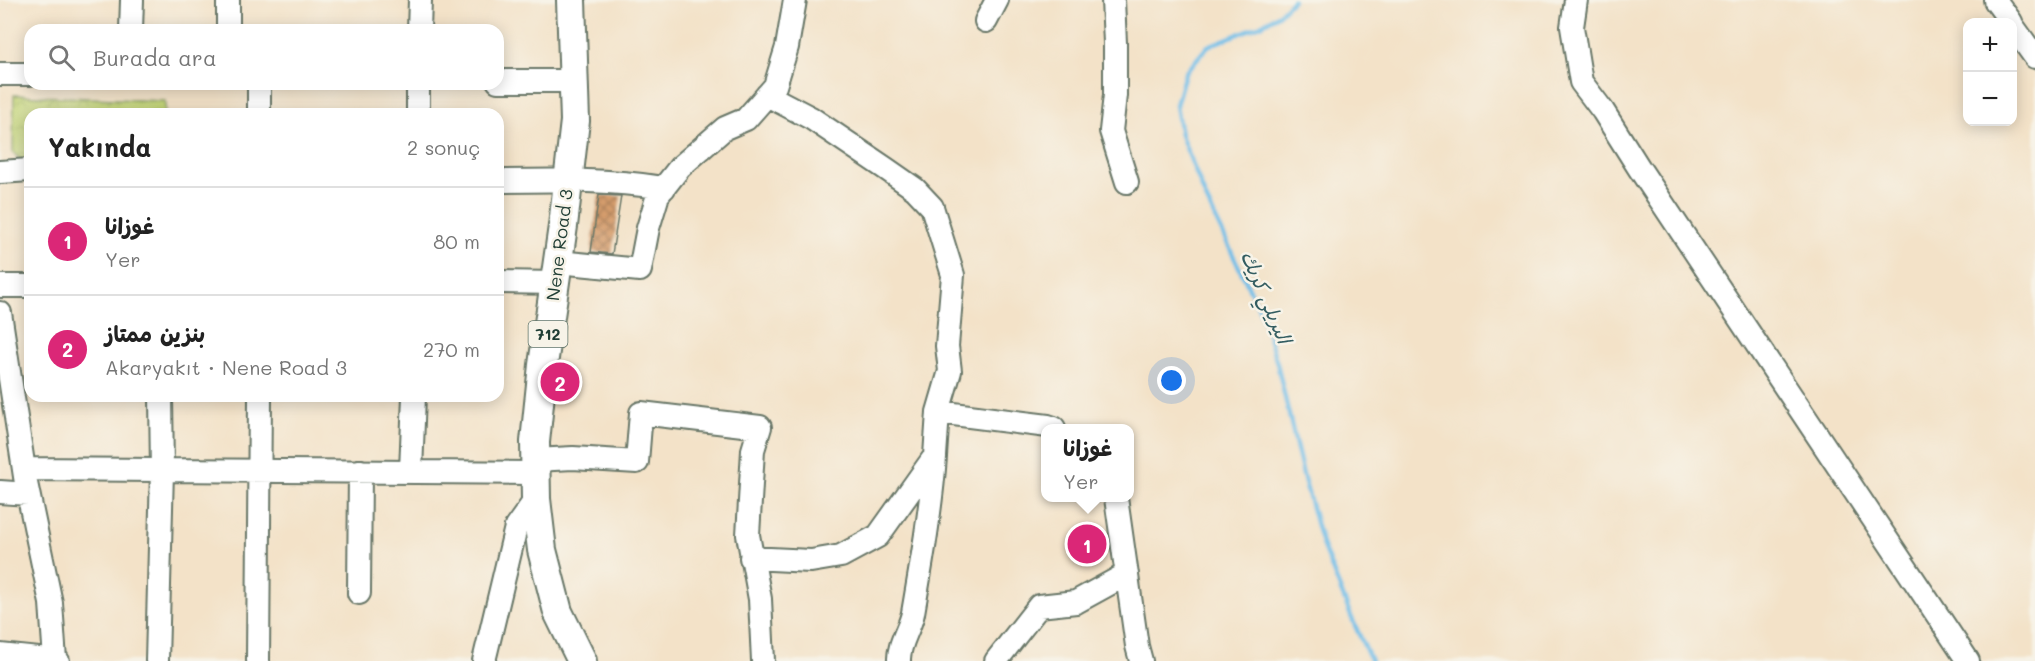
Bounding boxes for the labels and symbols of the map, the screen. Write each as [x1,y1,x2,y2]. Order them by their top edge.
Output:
street label: Nene Road 3 [540,188,578,302]
water label: اليريلي كريك [1230,246,1299,352]
road number: 712 [528,321,568,347]
pin: 2 [540,360,580,404]
your location [1157,366,1186,395]
pin: 1 [1068,522,1106,566]

